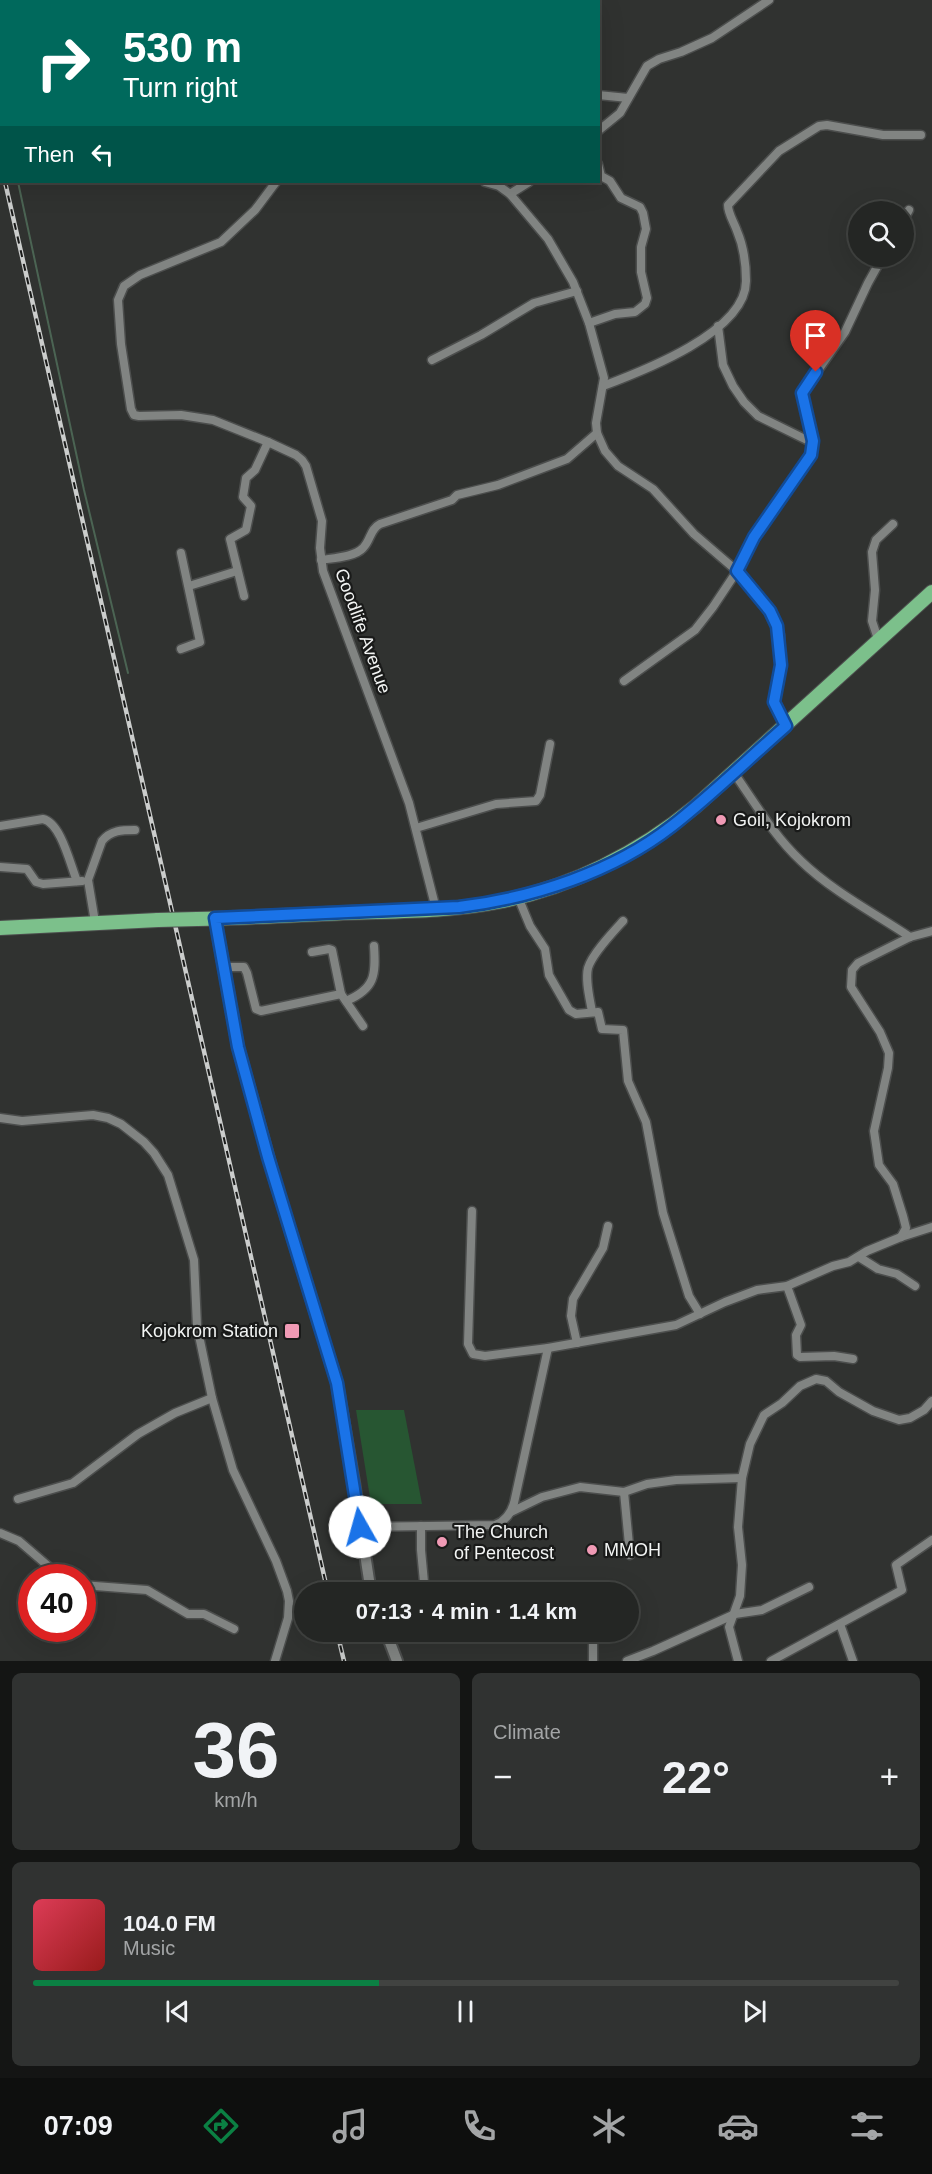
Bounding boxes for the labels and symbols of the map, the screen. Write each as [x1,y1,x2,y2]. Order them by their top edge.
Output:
pin [790,310,841,372]
street label: Goodlife Avenue [331,566,395,696]
place label: Goil, Kojokrom [733,810,851,830]
marker: Goil, Kojokrom [714,813,728,827]
place label: Kojokrom Station [141,1321,278,1341]
marker: Kojokrom Station [283,1322,301,1340]
position arrow [328,1495,392,1559]
place label: The Church of Pentecost [454,1522,554,1563]
marker: The Church of Pentecost [435,1535,449,1549]
place label: MMOH [604,1540,661,1560]
marker: MMOH [585,1543,599,1557]
speed limit sign: 40 [18,1564,96,1642]

